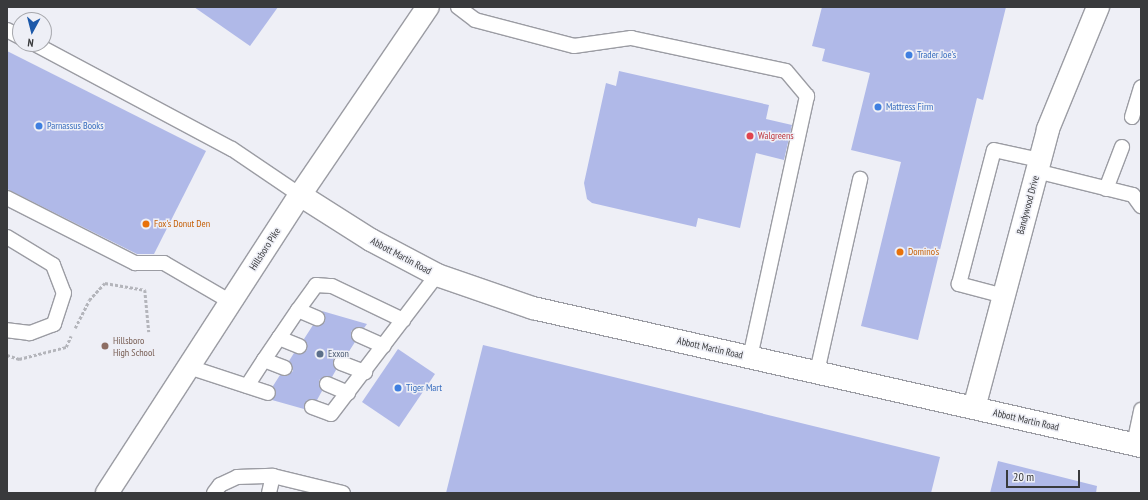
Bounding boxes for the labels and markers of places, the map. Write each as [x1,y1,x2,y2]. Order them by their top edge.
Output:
place label: Trader Joe's [917,49,956,61]
marker: Trader Joe's [904,50,914,60]
place label: Mattress Firm [886,101,933,113]
marker: Mattress Firm [873,102,883,112]
place label: Parnassus Books [47,120,104,132]
marker: Parnassus Books [34,121,44,131]
place label: Walgreens [758,130,794,142]
marker: Walgreens [745,131,755,141]
place label: Fox's Donut Den [154,218,210,230]
marker: Fox's Donut Den [141,219,151,229]
place label: Domino's [908,246,939,258]
marker: Domino's [895,247,905,257]
place label: Hillsboro High School [113,334,155,358]
marker: Hillsboro High School [100,341,110,351]
place label: Exxon [328,348,349,360]
marker: Exxon [315,349,325,359]
place label: Tiger Mart [406,382,442,394]
marker: Tiger Mart [393,383,403,393]

